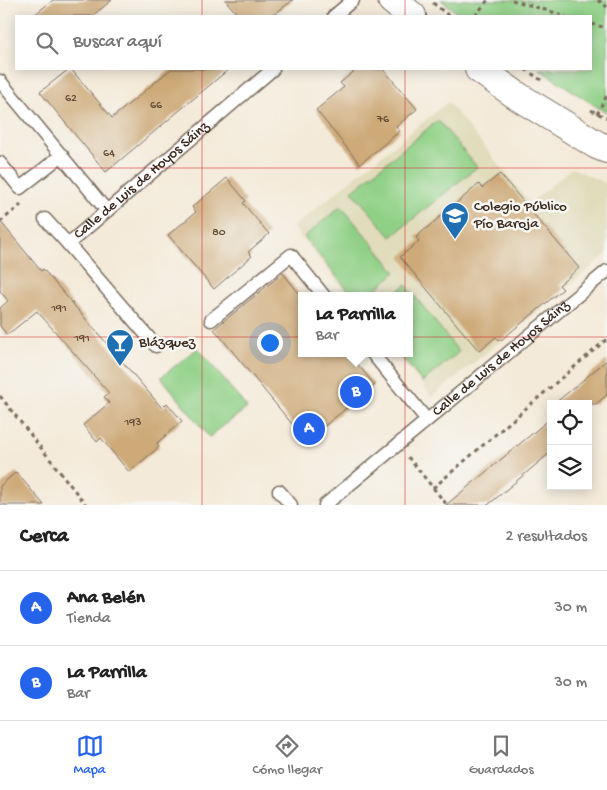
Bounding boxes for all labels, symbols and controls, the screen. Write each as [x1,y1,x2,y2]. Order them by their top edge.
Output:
search box [15,15,592,70]
icon: search [33,29,61,57]
text: Buscar aquí [73,31,162,54]
house number: 62 [65,92,77,106]
house number: 66 [150,99,163,113]
house number: 76 [376,113,390,127]
street label: Calle de Luis de Hoyos Sáinz [71,118,214,244]
house number: 64 [103,147,115,161]
place label: Colegio Público Pío Baroja [473,198,567,233]
school or university icon: Colegio Público Pío Baroja [440,201,470,240]
house number: 80 [212,226,226,240]
popup [298,292,413,357]
street label: Calle de Luis de Hoyos Sáinz [429,297,574,421]
house number: 191 [50,302,67,316]
text: La Parrilla [316,304,395,327]
text: Bar [316,327,338,346]
bar icon: Blázquez [105,328,135,367]
your location [257,330,283,356]
house number: 191 [73,332,90,346]
place label: Blázquez [138,334,196,352]
pin: B [340,373,372,411]
map controls [547,400,592,490]
button: locate [547,400,592,445]
pin: A [293,410,325,448]
house number: 193 [123,416,142,430]
button: layers [547,445,592,490]
text: Cerca [20,525,68,550]
text: 2 resultados [506,528,587,547]
text: Ana Belén [67,587,145,610]
text: A [31,599,41,618]
text: 30 m [554,599,587,618]
text: Tienda [67,610,111,629]
text: La Parrilla [67,662,147,685]
text: B [32,674,40,693]
text: 30 m [554,674,587,693]
text: Bar [67,685,90,704]
tab: Mapa [73,732,106,779]
tab: Cómo llegar [252,732,322,779]
tab: Guardados [469,732,534,779]

